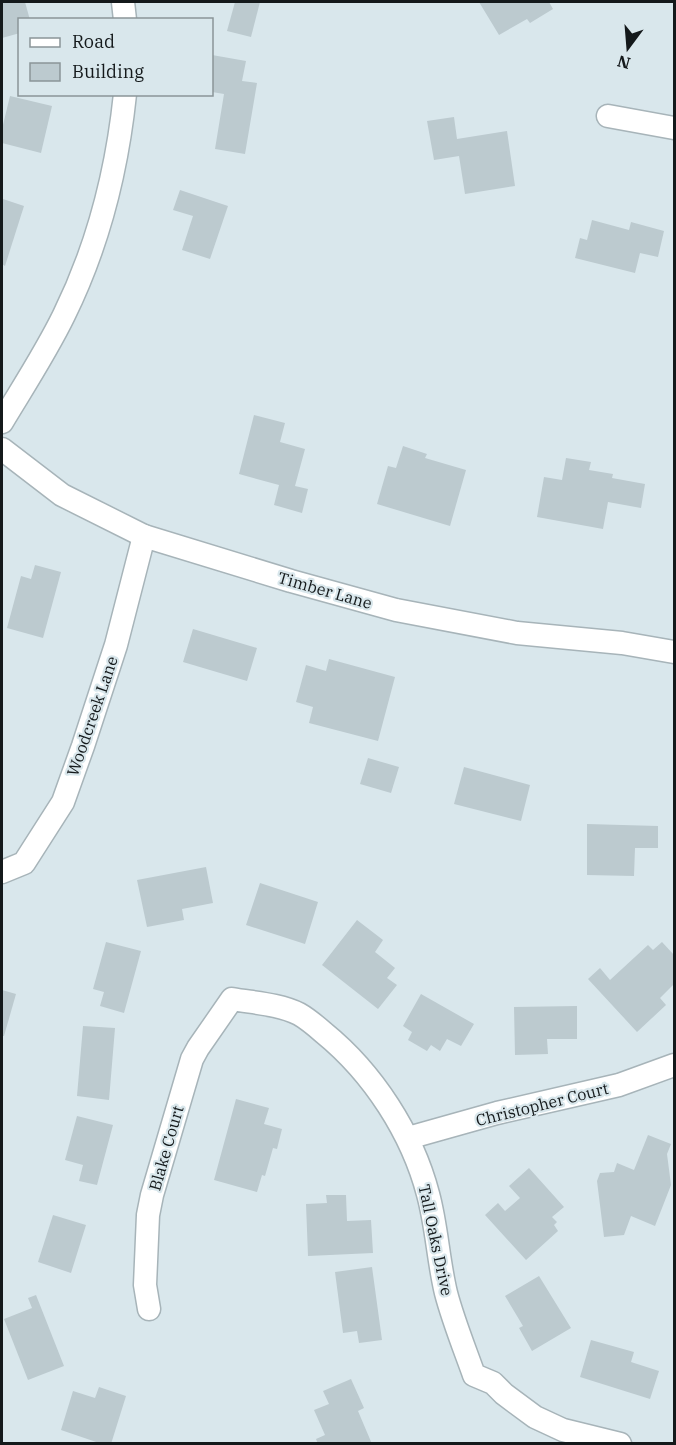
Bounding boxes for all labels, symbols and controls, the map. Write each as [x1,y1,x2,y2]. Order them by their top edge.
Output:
legend [18,18,213,96]
north arrow [598,18,658,78]
text: Road [72,30,115,53]
text: N [615,51,633,74]
text: Building [72,60,144,83]
street label: Timber Lane [276,567,374,613]
street label: Woodcreek Lane [62,653,122,779]
street label: Christopher Court [474,1078,611,1130]
street label: Blake Court [144,1103,188,1193]
street label: Tall Oaks Drive [414,1183,458,1297]

